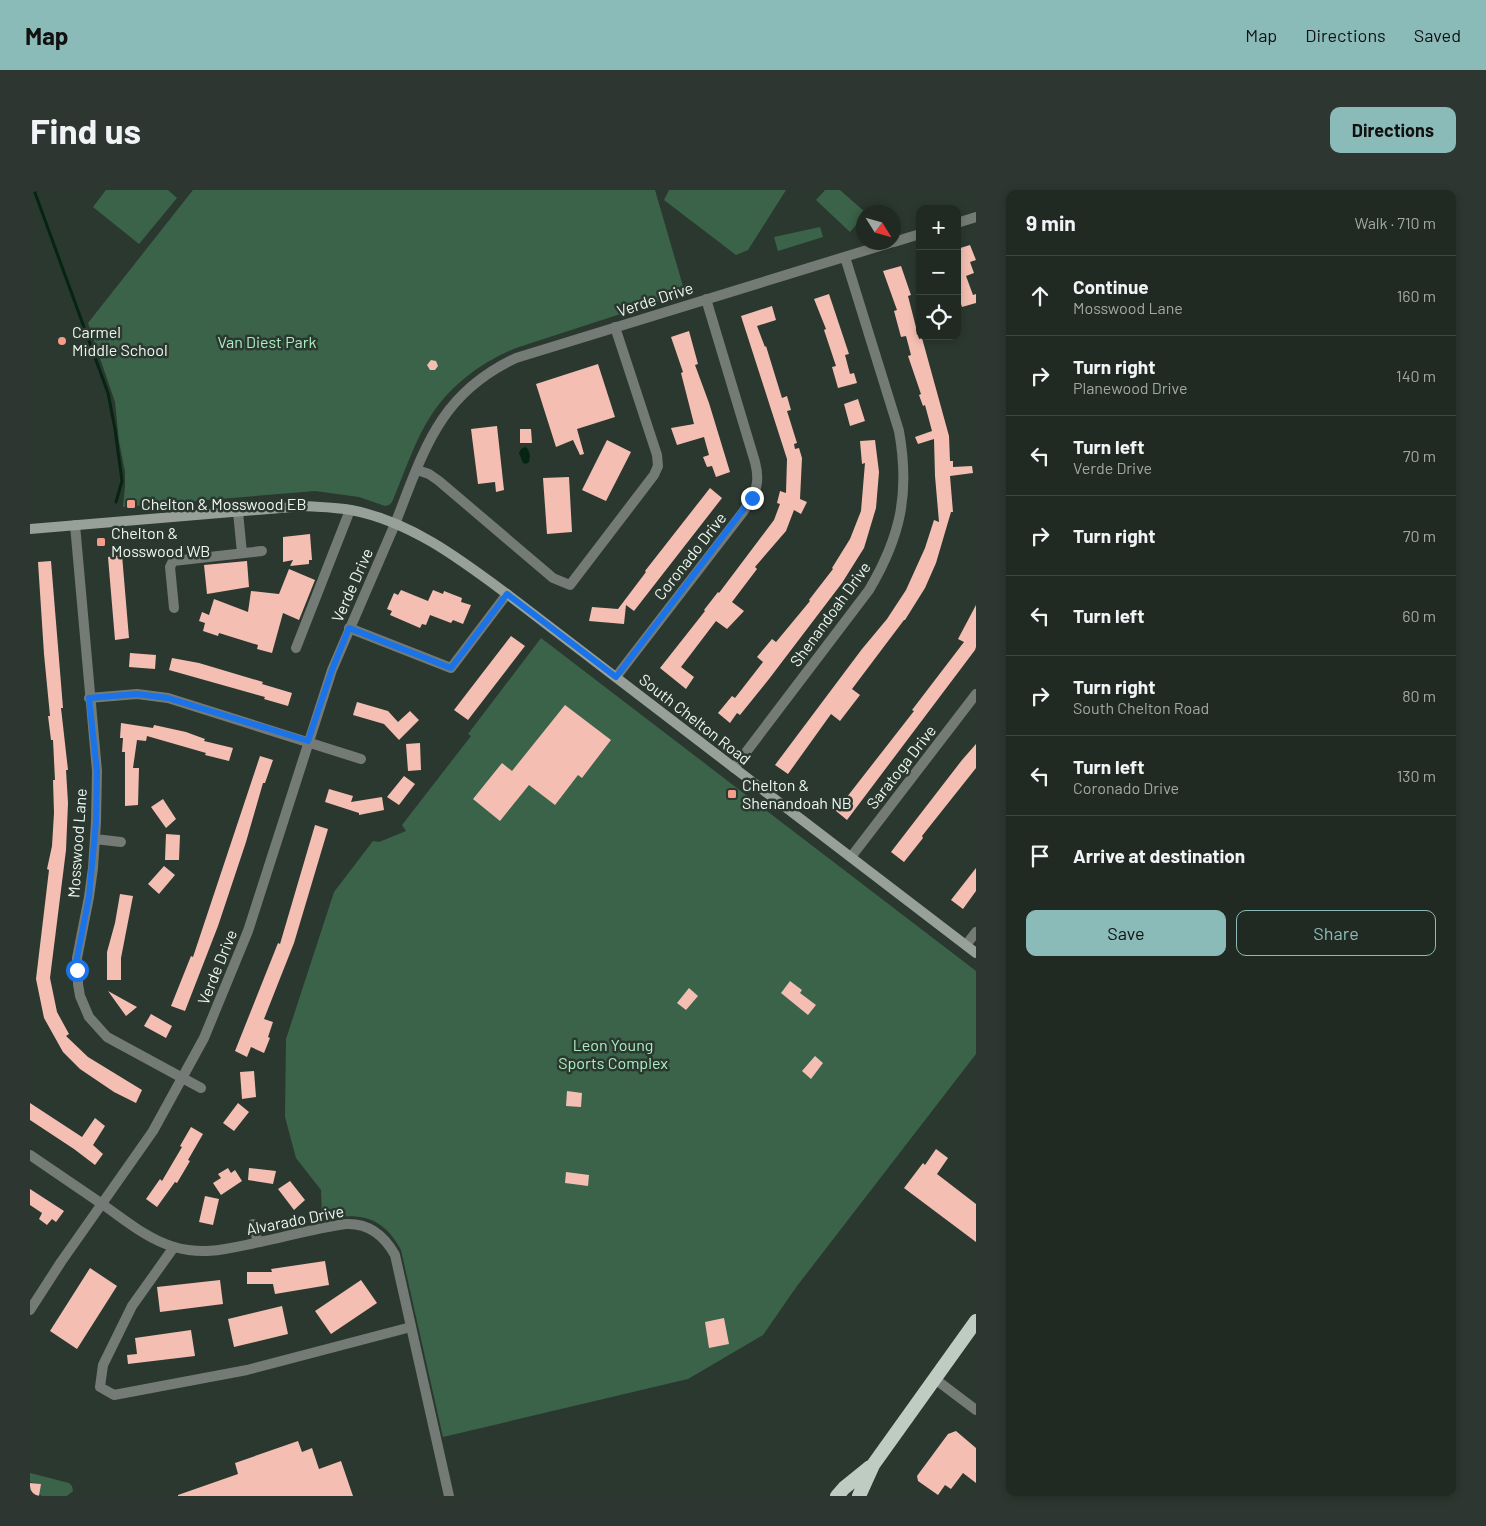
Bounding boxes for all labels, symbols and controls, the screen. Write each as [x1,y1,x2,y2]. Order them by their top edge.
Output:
text: Map [25,21,68,50]
text: Map [1245,24,1277,46]
text: Directions [1305,24,1386,46]
text: Saved [1414,24,1461,46]
button: Directions [1330,107,1456,153]
text: Find us [30,109,141,151]
north arrow [856,205,901,250]
map controls [916,205,961,340]
button: + [916,205,961,250]
text: 9 min [1026,210,1076,235]
text: Walk · 710 m [1354,213,1436,232]
button: − [916,250,961,295]
text: Continue [1073,275,1149,298]
street label: Verde Drive [614,277,695,320]
icon: ahead [1026,282,1054,310]
text: 160 m [1397,286,1436,305]
button: locate [916,295,961,340]
text: Mosswood Lane [1073,298,1183,317]
place label: Carmel Middle School [72,322,168,359]
park label: Van Diest Park [217,332,317,351]
marker: Carmel Middle School [56,335,68,347]
text: Turn right [1073,355,1155,378]
icon: right [1026,362,1054,390]
text: 140 m [1396,366,1436,385]
text: Planewood Drive [1073,378,1187,397]
text: Turn left [1073,435,1144,458]
icon: left [1026,442,1054,470]
text: 70 m [1403,446,1436,465]
text: Verde Drive [1073,458,1152,477]
route end [741,487,764,510]
place label: Chelton & Mosswood EB [141,494,306,513]
marker: Chelton & Mosswood EB [125,498,137,510]
street label: Coronado Drive [649,508,730,603]
icon: right [1026,522,1054,550]
place label: Chelton & Mosswood WB [111,523,210,560]
text: Turn right [1073,524,1155,547]
text: 70 m [1403,526,1436,545]
marker: Chelton & Mosswood WB [95,536,107,548]
street label: Verde Drive [327,545,376,625]
street label: Shenandoah Drive [785,558,874,670]
icon: left [1026,602,1054,630]
text: Turn left [1073,604,1144,627]
text: 60 m [1402,606,1436,625]
street label: South Chelton Road [636,669,755,768]
text: Turn right [1073,675,1155,698]
icon: right [1026,682,1054,710]
text: 80 m [1402,686,1436,705]
text: South Chelton Road [1073,698,1209,717]
street label: Saratoga Drive [862,721,939,812]
text: Turn left [1073,755,1144,778]
icon: left [1026,762,1054,790]
text: 130 m [1397,766,1436,785]
place label: Chelton & Shenandoah NB [742,775,852,812]
text: Coronado Drive [1073,778,1179,797]
street label: Mosswood Lane [63,788,90,898]
marker: Chelton & Shenandoah NB [726,788,738,800]
icon: arrive [1026,842,1054,870]
text: Arrive at destination [1073,844,1245,867]
button: Save [1026,910,1226,956]
button: Share [1236,910,1436,956]
street label: Verde Drive [193,927,240,1007]
route start [66,959,89,982]
park label: Leon Young Sports Complex [558,1035,668,1072]
street label: Alvarado Drive [244,1201,345,1238]

